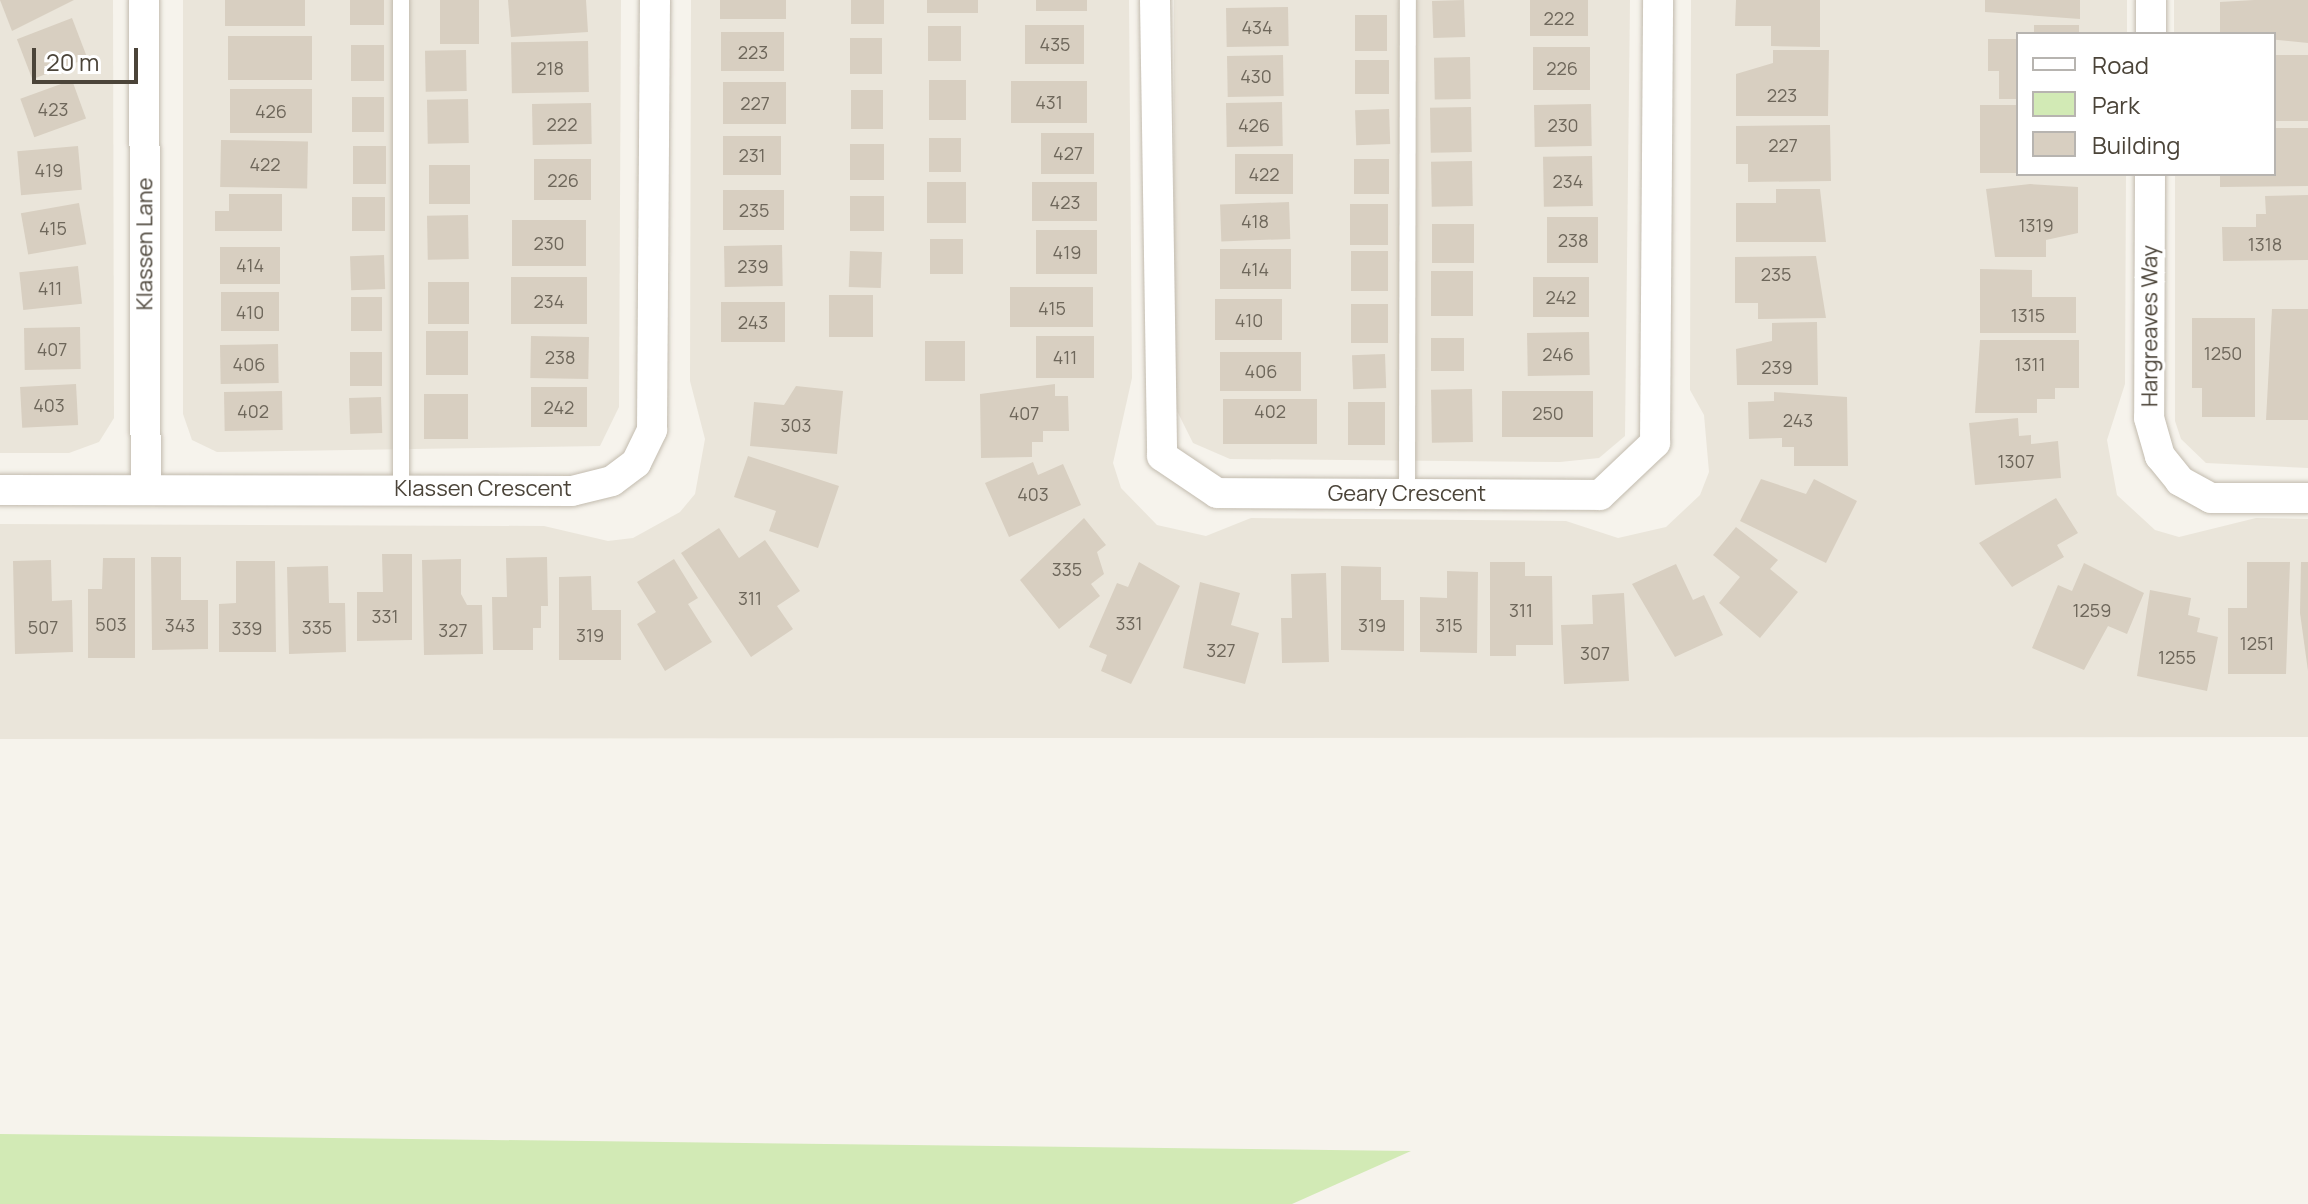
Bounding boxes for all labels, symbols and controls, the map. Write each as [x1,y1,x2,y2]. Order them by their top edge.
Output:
house number: 222 [1544,7,1574,29]
house number: 434 [1241,16,1273,38]
scale bar [36,32,142,82]
legend [2016,32,2276,176]
house number: 435 [1040,33,1070,55]
house number: 223 [738,41,768,63]
text: 20 m [46,45,99,78]
text: Road [2092,48,2149,81]
house number: 218 [536,57,564,79]
house number: 226 [1546,57,1578,79]
house number: 430 [1240,65,1272,87]
house number: 223 [1767,84,1797,106]
text: Park [2092,88,2140,121]
house number: 431 [1035,91,1063,113]
house number: 227 [740,92,770,114]
house number: 423 [38,98,68,120]
house number: 426 [255,100,287,122]
house number: 222 [547,113,577,135]
house number: 426 [1238,114,1270,136]
house number: 230 [1547,114,1579,136]
text: Building [2092,128,2180,161]
house number: 227 [1768,134,1798,156]
house number: 427 [1053,142,1083,164]
house number: 231 [738,144,766,166]
house number: 422 [249,153,281,175]
house number: 419 [35,159,63,181]
house number: 422 [1248,163,1280,185]
house number: 226 [547,169,579,191]
house number: 234 [1553,170,1583,192]
street label: Klassen Lane [132,178,158,310]
house number: 423 [1050,191,1080,213]
house number: 235 [739,199,769,221]
house number: 418 [1241,210,1269,232]
house number: 1319 [2018,214,2054,236]
house number: 415 [39,217,67,239]
house number: 238 [1558,229,1588,251]
house number: 230 [533,232,565,254]
house number: 1318 [2248,233,2282,255]
house number: 419 [1053,241,1081,263]
street label: Hargreaves Way [2137,245,2163,407]
house number: 414 [236,254,264,276]
house number: 239 [737,255,769,277]
house number: 414 [1241,258,1269,280]
house number: 235 [1761,263,1791,285]
house number: 411 [38,277,62,299]
house number: 242 [1546,286,1576,308]
house number: 234 [534,290,564,312]
house number: 415 [1038,297,1066,319]
house number: 410 [236,301,264,323]
house number: 1315 [2011,304,2045,326]
house number: 410 [1235,309,1263,331]
house number: 243 [738,311,768,333]
house number: 407 [37,338,67,360]
house number: 1250 [2204,342,2242,364]
house number: 246 [1542,343,1574,365]
house number: 238 [545,346,575,368]
house number: 411 [1053,346,1077,368]
house number: 406 [233,353,265,375]
house number: 1311 [2014,353,2046,375]
house number: 239 [1761,356,1793,378]
house number: 406 [1245,360,1277,382]
house number: 403 [33,394,65,416]
house number: 242 [544,396,574,418]
house number: 402 [237,400,269,422]
house number: 402 [1254,400,1286,422]
house number: 407 [1009,402,1039,424]
house number: 250 [1532,402,1564,424]
house number: 243 [1783,409,1813,431]
house number: 303 [781,414,811,436]
house number: 1307 [1998,450,2034,472]
street label: Klassen Crescent [394,476,572,502]
street label: Geary Crescent [1328,481,1486,507]
house number: 403 [1017,483,1049,505]
house number: 335 [1052,558,1082,580]
house number: 311 [738,587,762,609]
house number: 311 [1509,599,1533,621]
house number: 1259 [2073,599,2111,621]
house number: 331 [372,605,398,627]
house number: 331 [1116,612,1142,634]
house number: 503 [95,613,127,635]
house number: 343 [165,614,195,636]
house number: 319 [1358,614,1386,636]
house number: 315 [1435,614,1463,636]
house number: 507 [28,616,58,638]
house number: 335 [302,616,332,638]
house number: 339 [231,617,263,639]
house number: 327 [438,619,468,641]
house number: 319 [576,624,604,646]
house number: 1251 [2240,632,2274,654]
house number: 327 [1206,639,1236,661]
house number: 307 [1580,642,1610,664]
house number: 1255 [2158,646,2196,668]

